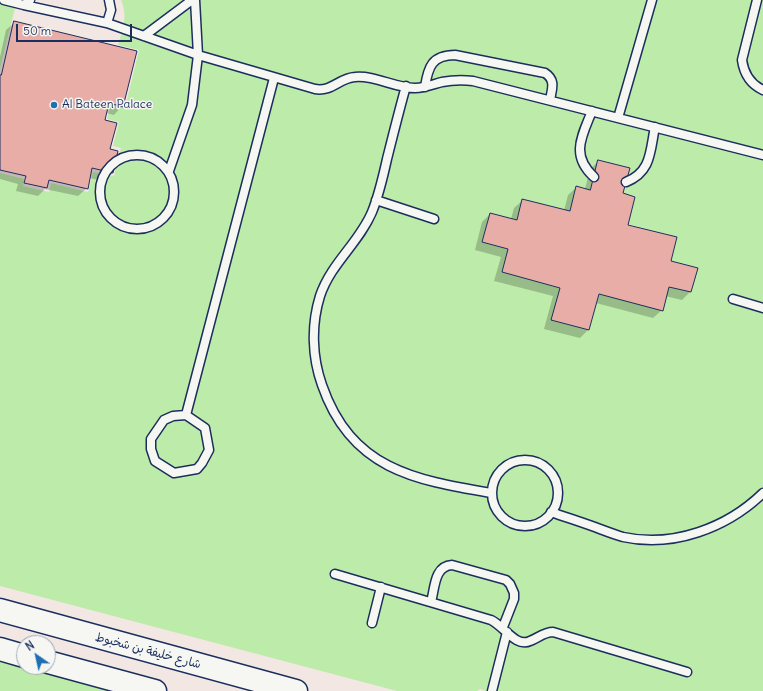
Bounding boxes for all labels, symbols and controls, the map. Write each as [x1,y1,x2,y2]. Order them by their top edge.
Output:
scale bar [18,16,134,42]
text: 50 m [23,23,51,38]
place label: Al Bateen Palace [62,98,152,112]
marker: Al Bateen Palace [49,100,59,110]
street label: شارع خليفة بن شخبوط [94,630,202,672]
north arrow [16,635,56,675]
text: N [23,638,37,654]

